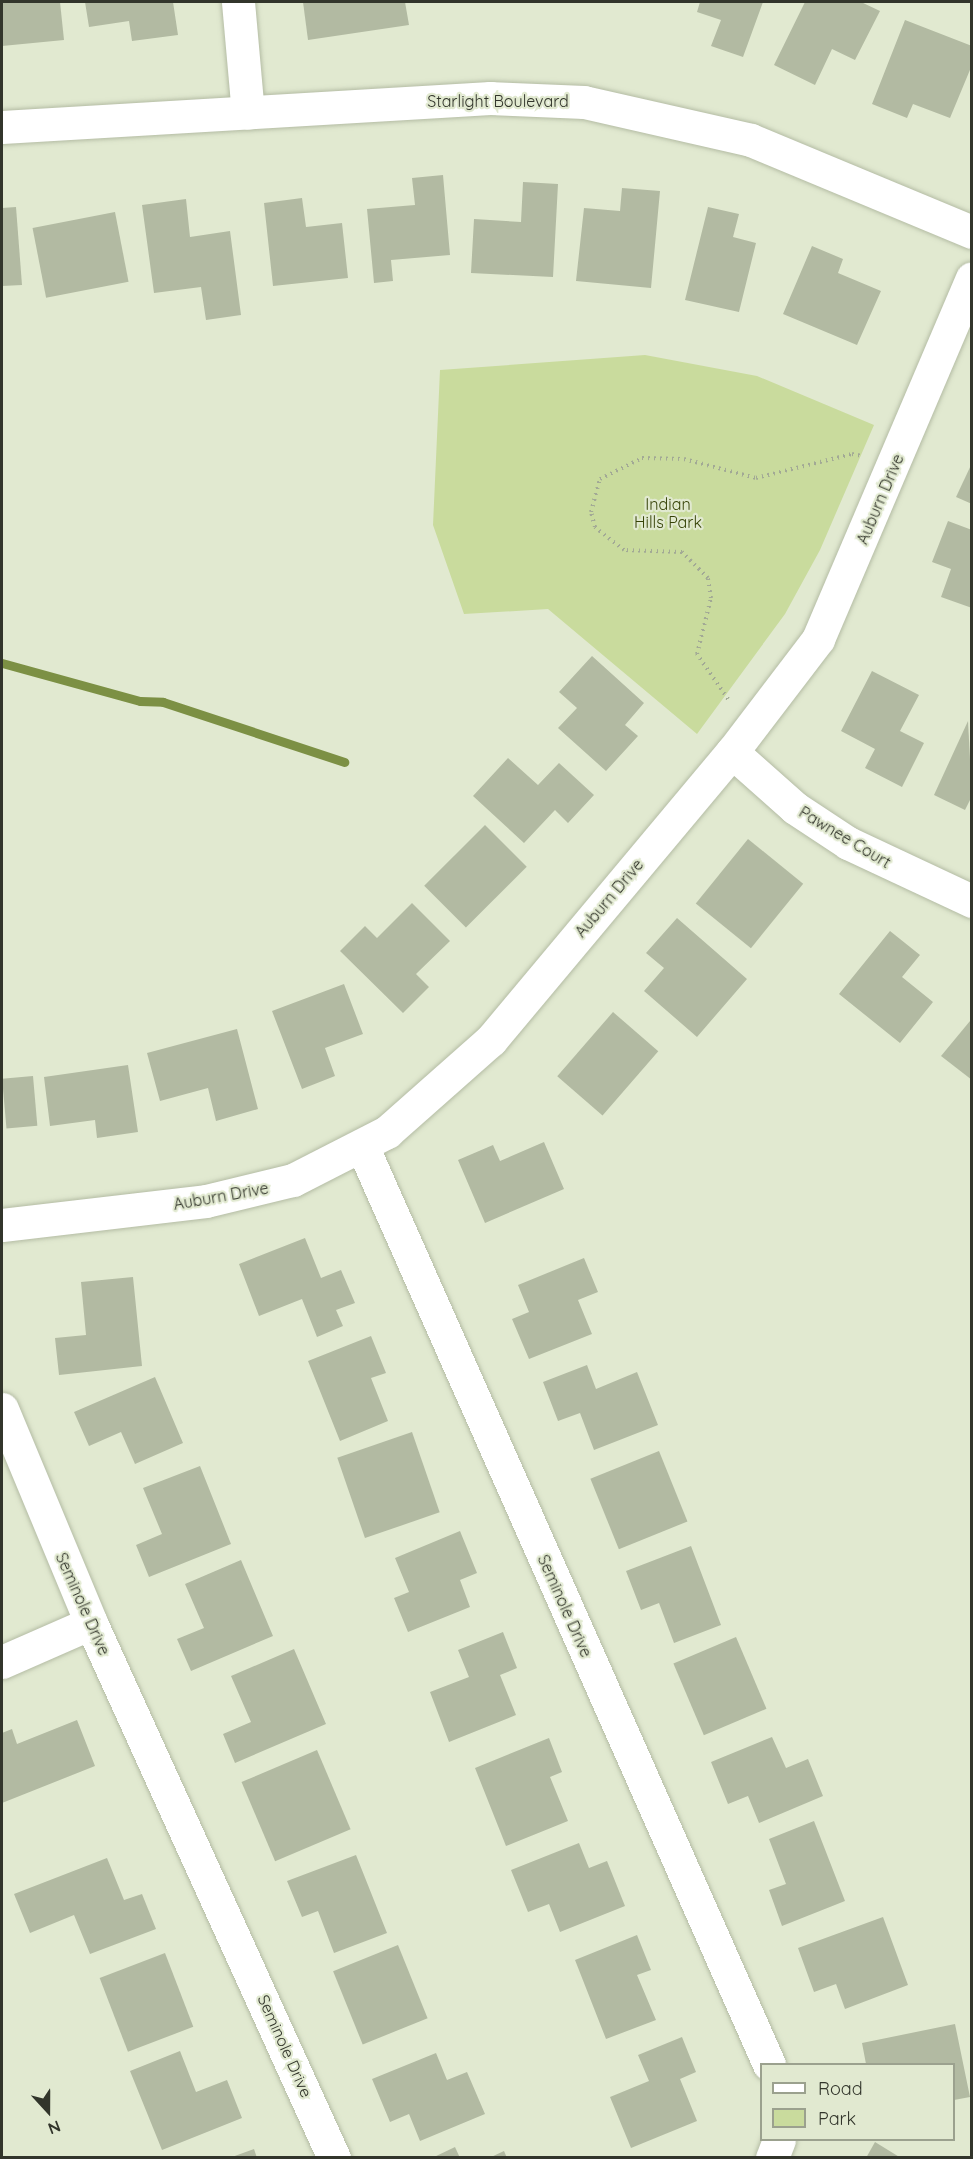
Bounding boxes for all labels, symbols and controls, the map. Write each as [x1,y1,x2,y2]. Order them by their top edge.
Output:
street label: Starlight Boulevard [427,91,569,111]
street label: Auburn Drive [852,451,908,547]
park label: Indian Hills Park [634,494,702,532]
street label: Pawnee Court [796,802,894,872]
street label: Auburn Drive [571,855,647,941]
street label: Auburn Drive [172,1178,270,1214]
street label: Seminole Drive [52,1550,114,1658]
street label: Seminole Drive [534,1552,596,1660]
street label: Seminole Drive [254,1992,316,2100]
legend [760,2063,955,2141]
text: Road [818,2077,863,2100]
north arrow [18,2081,78,2141]
text: Park [818,2107,856,2130]
text: N [45,2116,64,2139]

